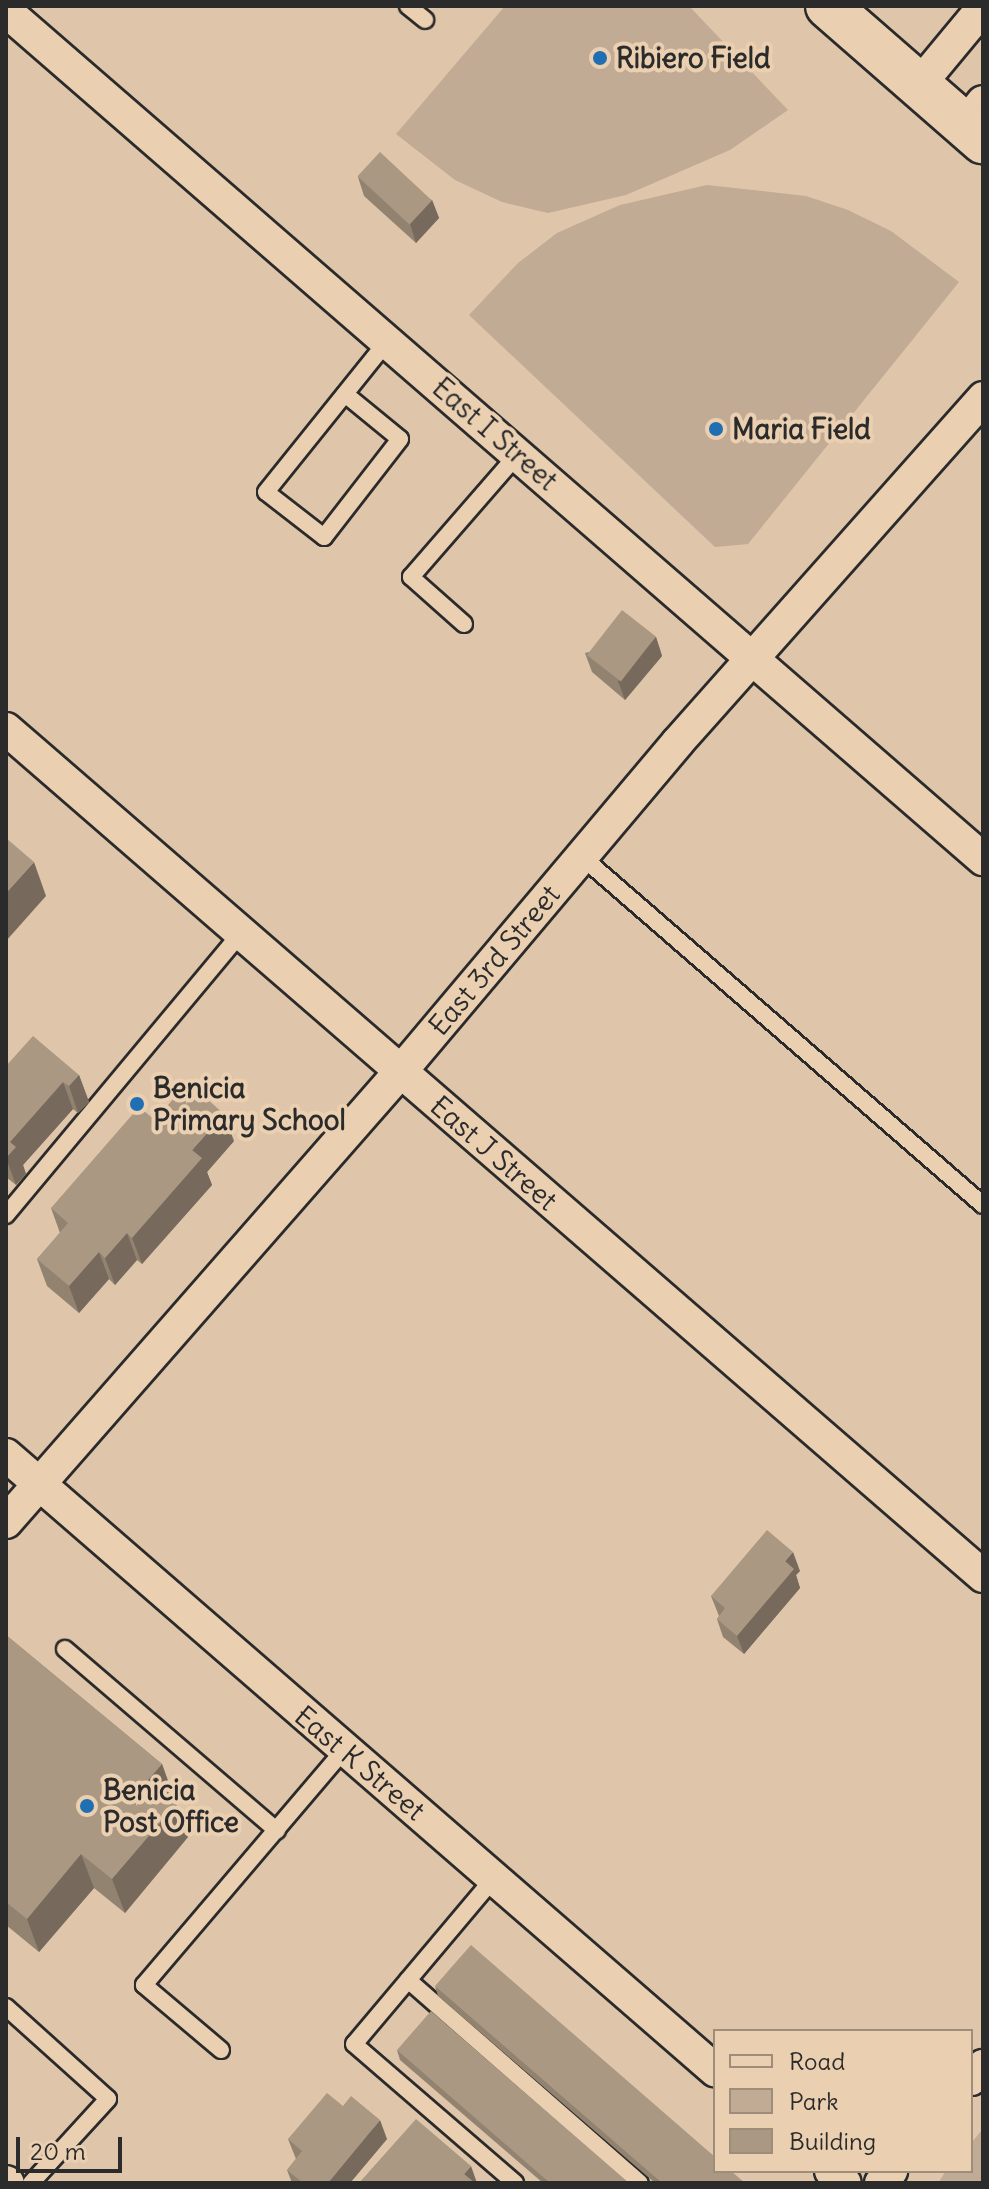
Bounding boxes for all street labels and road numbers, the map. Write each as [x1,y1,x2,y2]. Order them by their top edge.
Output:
street label: East I Street [426,371,564,497]
street label: East 3rd Street [421,878,567,1042]
street label: East J Street [424,1089,564,1217]
street label: East K Street [288,1699,432,1827]

